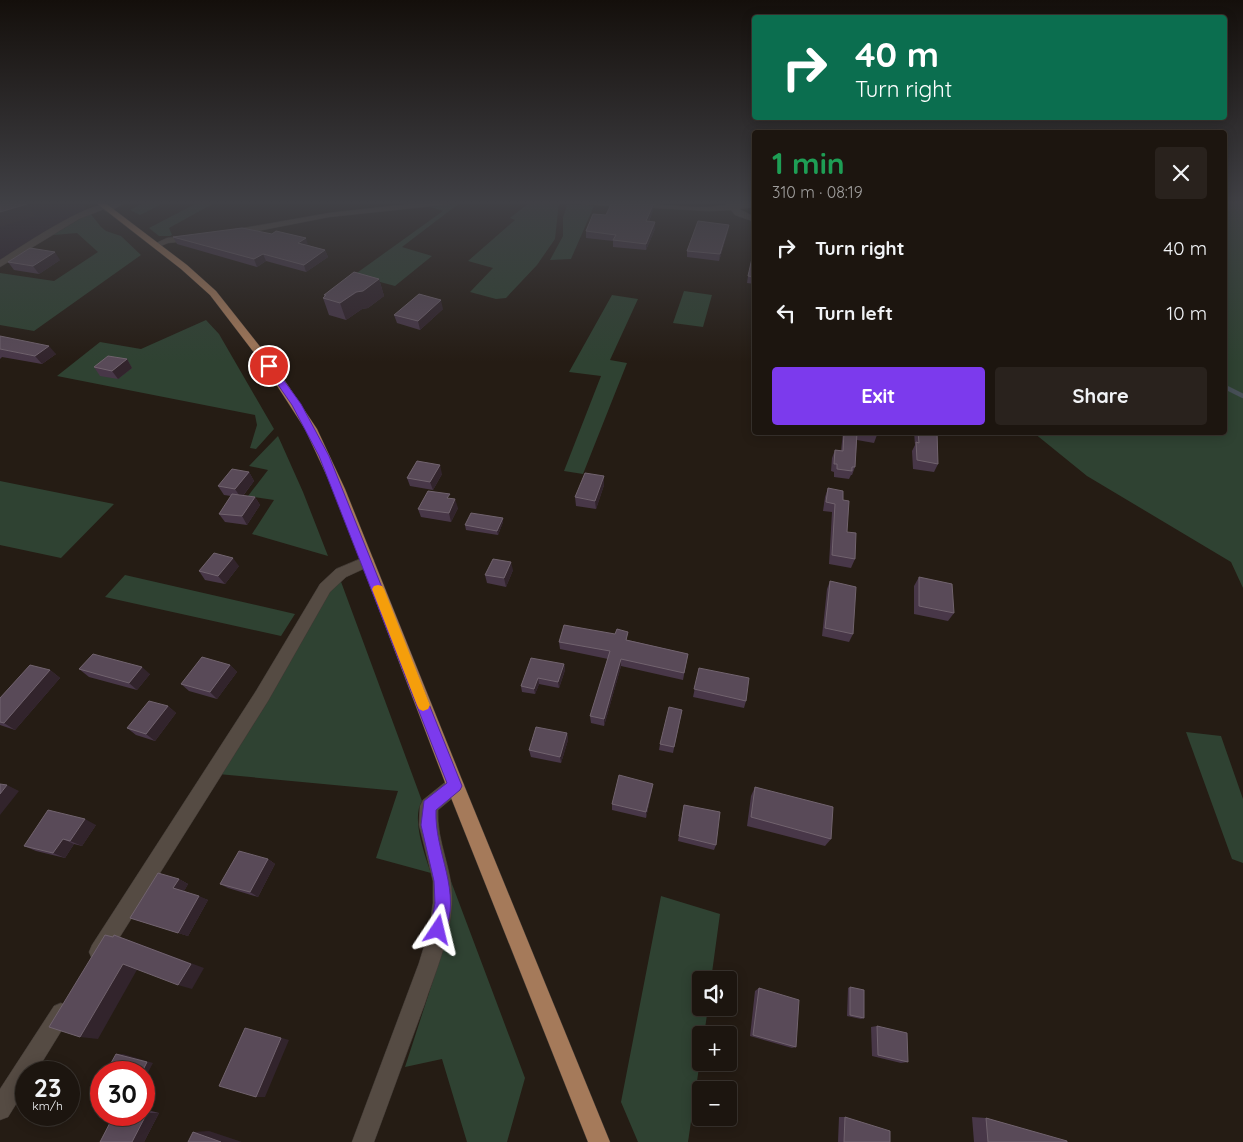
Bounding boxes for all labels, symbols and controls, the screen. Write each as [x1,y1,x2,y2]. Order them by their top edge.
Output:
text: 40 m [855,32,939,76]
icon: right [772,35,837,100]
text: Turn right [855,75,952,103]
text: 1 min [772,144,845,182]
button: close [1155,147,1207,199]
text: 310 m · 08:19 [772,182,863,202]
icon: right [772,234,800,262]
text: Turn right [815,236,904,260]
text: 40 m [1163,236,1207,260]
icon: left [772,299,800,327]
text: Turn left [815,301,893,325]
text: 10 m [1166,301,1207,325]
pin [248,345,290,387]
icon: arrive [255,352,283,380]
button: Exit [772,367,985,425]
button: Share [995,367,1207,425]
position arrow [411,903,463,955]
map controls [692,971,737,1126]
button: sound [692,971,737,1016]
button: + [692,1026,737,1071]
speed limit sign: 30 [90,1061,155,1126]
text: 23 [34,1072,61,1103]
button: − [692,1081,737,1126]
text: km/h [32,1098,63,1113]

